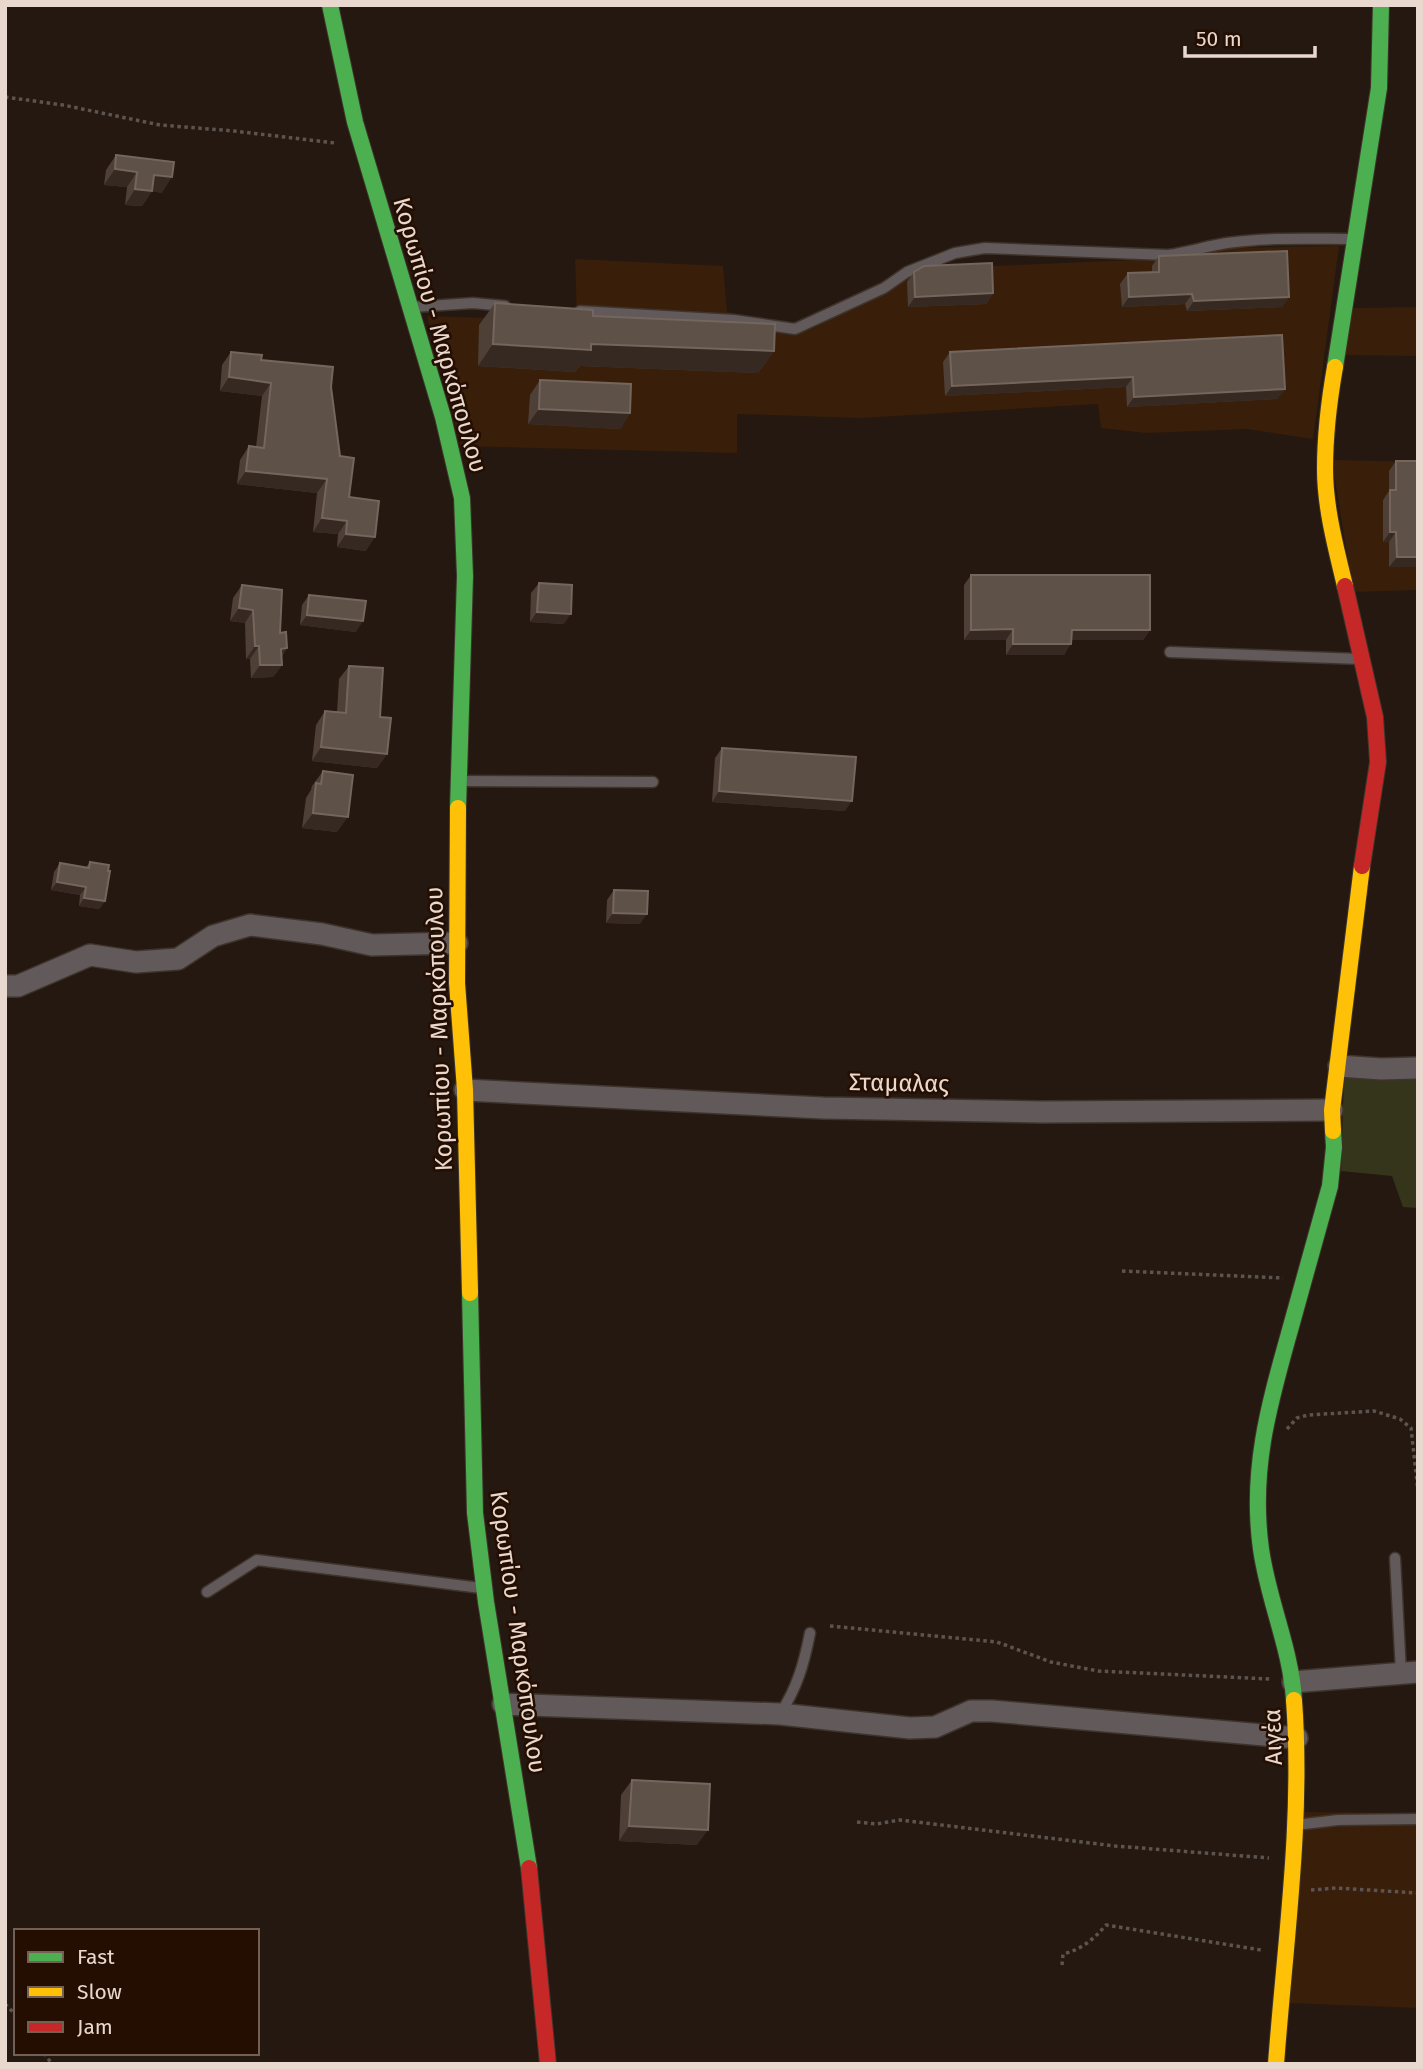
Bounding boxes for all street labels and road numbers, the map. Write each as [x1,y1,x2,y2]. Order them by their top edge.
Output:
street label: Κορωπίου - Μαρκόπουλου [387,194,493,476]
street label: Κορωπίου - Μαρκόπουλου [420,886,458,1172]
street label: Σταμαλας [849,1068,949,1098]
street label: Κορωπίου - Μαρκόπουλου [484,1489,552,1775]
street label: Αιγέα [1258,1708,1288,1766]

